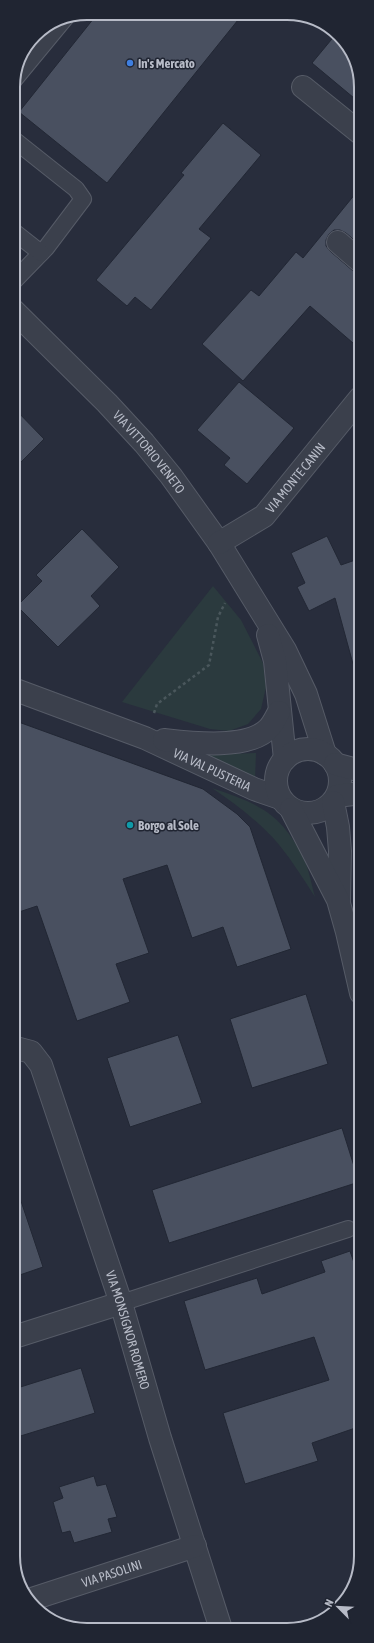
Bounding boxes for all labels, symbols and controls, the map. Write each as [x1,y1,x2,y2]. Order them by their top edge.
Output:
place label: In's Mercato [138,56,195,71]
marker: In's Mercato [125,58,135,68]
street label: VIA VITTORIO VENETO [110,408,188,497]
street label: VIA MONTE CANIN [263,440,329,516]
street label: VIA VAL PUSTERIA [171,745,254,795]
place label: Borgo al Sole [138,818,199,833]
marker: Borgo al Sole [125,820,135,830]
street label: VIA MONSIGNOR ROMERO [103,1269,153,1392]
street label: VIA PASOLINI [80,1557,144,1590]
north arrow [318,1587,358,1627]
text: N [322,1598,336,1608]

